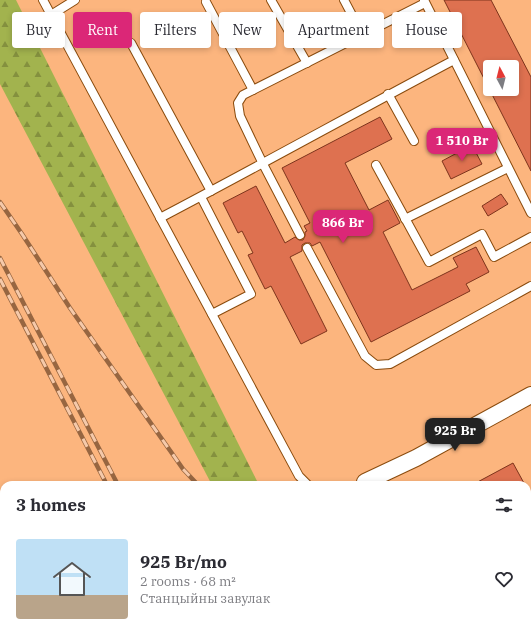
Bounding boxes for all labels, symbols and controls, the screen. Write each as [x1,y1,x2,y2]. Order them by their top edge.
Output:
chip: Buy [12,12,65,48]
chip: Rent [73,12,132,48]
chip: Filters [140,12,211,48]
chip: New [219,12,276,48]
chip: Apartment [284,12,384,48]
chip: House [392,12,462,48]
north arrow [483,60,519,96]
map controls [483,60,519,96]
pin: 1 510 Br [421,128,503,162]
text: 1 510 Br [436,132,488,149]
pin: 866 Br [310,210,376,244]
text: 866 Br [322,214,364,231]
pin: 925 Br [422,418,488,452]
text: 925 Br [434,422,476,439]
text: 3 homes [16,494,86,516]
icon: filters [493,494,515,516]
text: 925 Br/mo [140,551,227,573]
icon: home [48,555,96,603]
icon: heart [493,568,515,590]
text: 2 rooms · 68 m² [140,573,236,590]
text: Станцыйны завулак [140,590,270,607]

